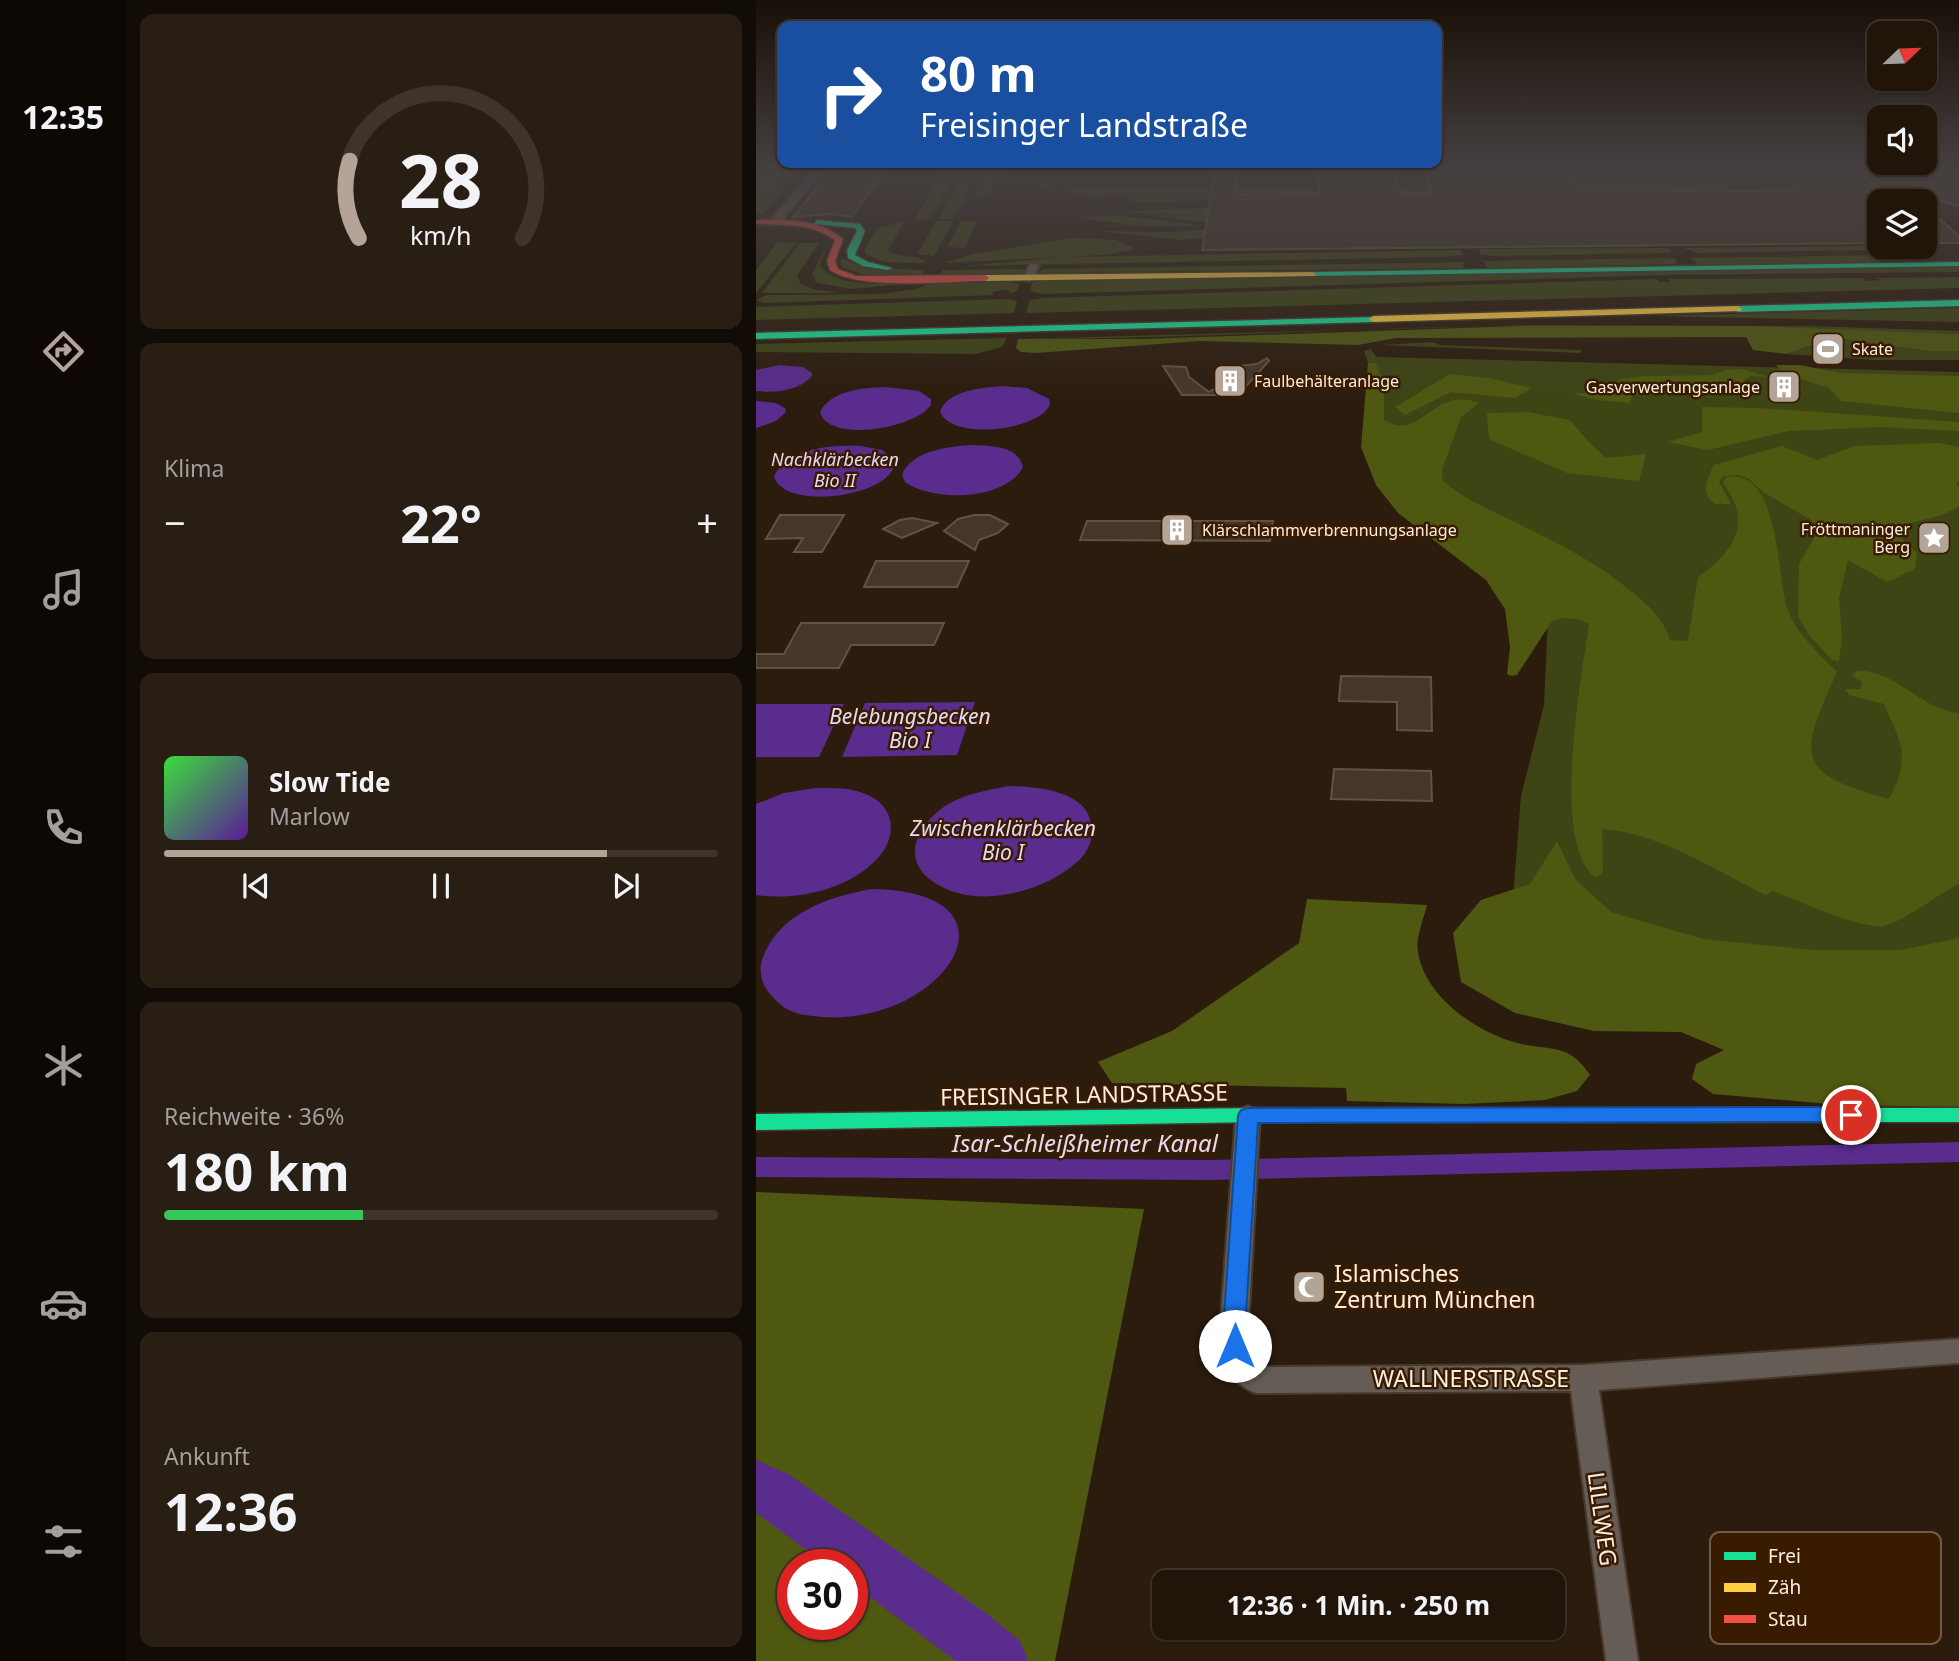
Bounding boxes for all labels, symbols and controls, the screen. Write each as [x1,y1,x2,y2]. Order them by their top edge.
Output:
north arrow [1867,21,1937,91]
map controls [1867,21,1937,259]
text: 80 m [920,40,1037,106]
icon: right [805,49,896,140]
text: 12:35 [22,95,104,138]
text: Freisinger Landstraße [920,103,1248,146]
button: sound [1867,105,1937,175]
text: 28 [399,130,483,229]
button: layers [1867,189,1937,259]
text: km/h [410,218,472,252]
icon: directions [39,327,88,376]
sports icon: Skate [1809,330,1847,368]
place label: Skate [1852,338,1893,360]
building icon: Faulbehälteranlage [1211,362,1249,400]
building icon: Gasverwertungsanlage [1765,368,1803,406]
place label: Faulbehälteranlage [1254,370,1399,392]
place label: Gasverwertungsanlage [1586,376,1760,398]
water label: Nachklärbecken Bio II [771,447,899,492]
text: Klima [164,452,225,484]
text: 22° [400,487,482,558]
text: − [164,496,186,548]
text: + [696,496,718,548]
building icon: Klärschlammverbrennungsanlage [1158,511,1196,549]
place label: Fröttmaninger Berg [1801,518,1910,558]
place label: Klärschlammverbrennungsanlage [1202,519,1457,541]
place icon: Fröttmaninger Berg [1915,519,1953,557]
icon: music [39,565,88,614]
water label: Belebungsbecken Bio I [829,702,991,754]
text: Slow Tide [269,764,391,800]
text: Marlow [269,800,350,832]
icon: phone [39,803,88,852]
water label: Zwischenklärbecken Bio I [909,814,1096,866]
icon: previous [237,867,275,905]
icon: pause [422,867,460,905]
icon: next [607,867,645,905]
icon: climate [39,1041,88,1090]
street label: FREISINGER LANDSTRASSE [940,1075,1228,1113]
pin [1821,1085,1881,1145]
icon: arrive [1832,1096,1870,1134]
text: Reichweite · 36% [164,1100,344,1132]
water label: Isar-Schleißheimer Kanal [951,1126,1219,1159]
text: 180 km [164,1135,350,1206]
place label: Islamisches Zentrum München [1334,1257,1536,1315]
mosque icon: Islamisches Zentrum München [1290,1268,1328,1306]
icon: car [39,1279,88,1328]
position arrow [1198,1309,1272,1383]
street label: WALLNERSTRASSE [1373,1362,1569,1394]
text: Ankunft [164,1440,250,1472]
street label: LILLWEG [1581,1470,1625,1568]
text: 12:36 [164,1475,298,1546]
icon: filters [39,1517,88,1566]
legend [1710,1532,1941,1644]
text: Frei [1768,1543,1801,1569]
speed limit sign: 30 [777,1549,868,1640]
text: Zäh [1768,1574,1801,1600]
text: 12:36 · 1 Min. · 250 m [1227,1587,1490,1623]
text: Stau [1768,1606,1808,1632]

